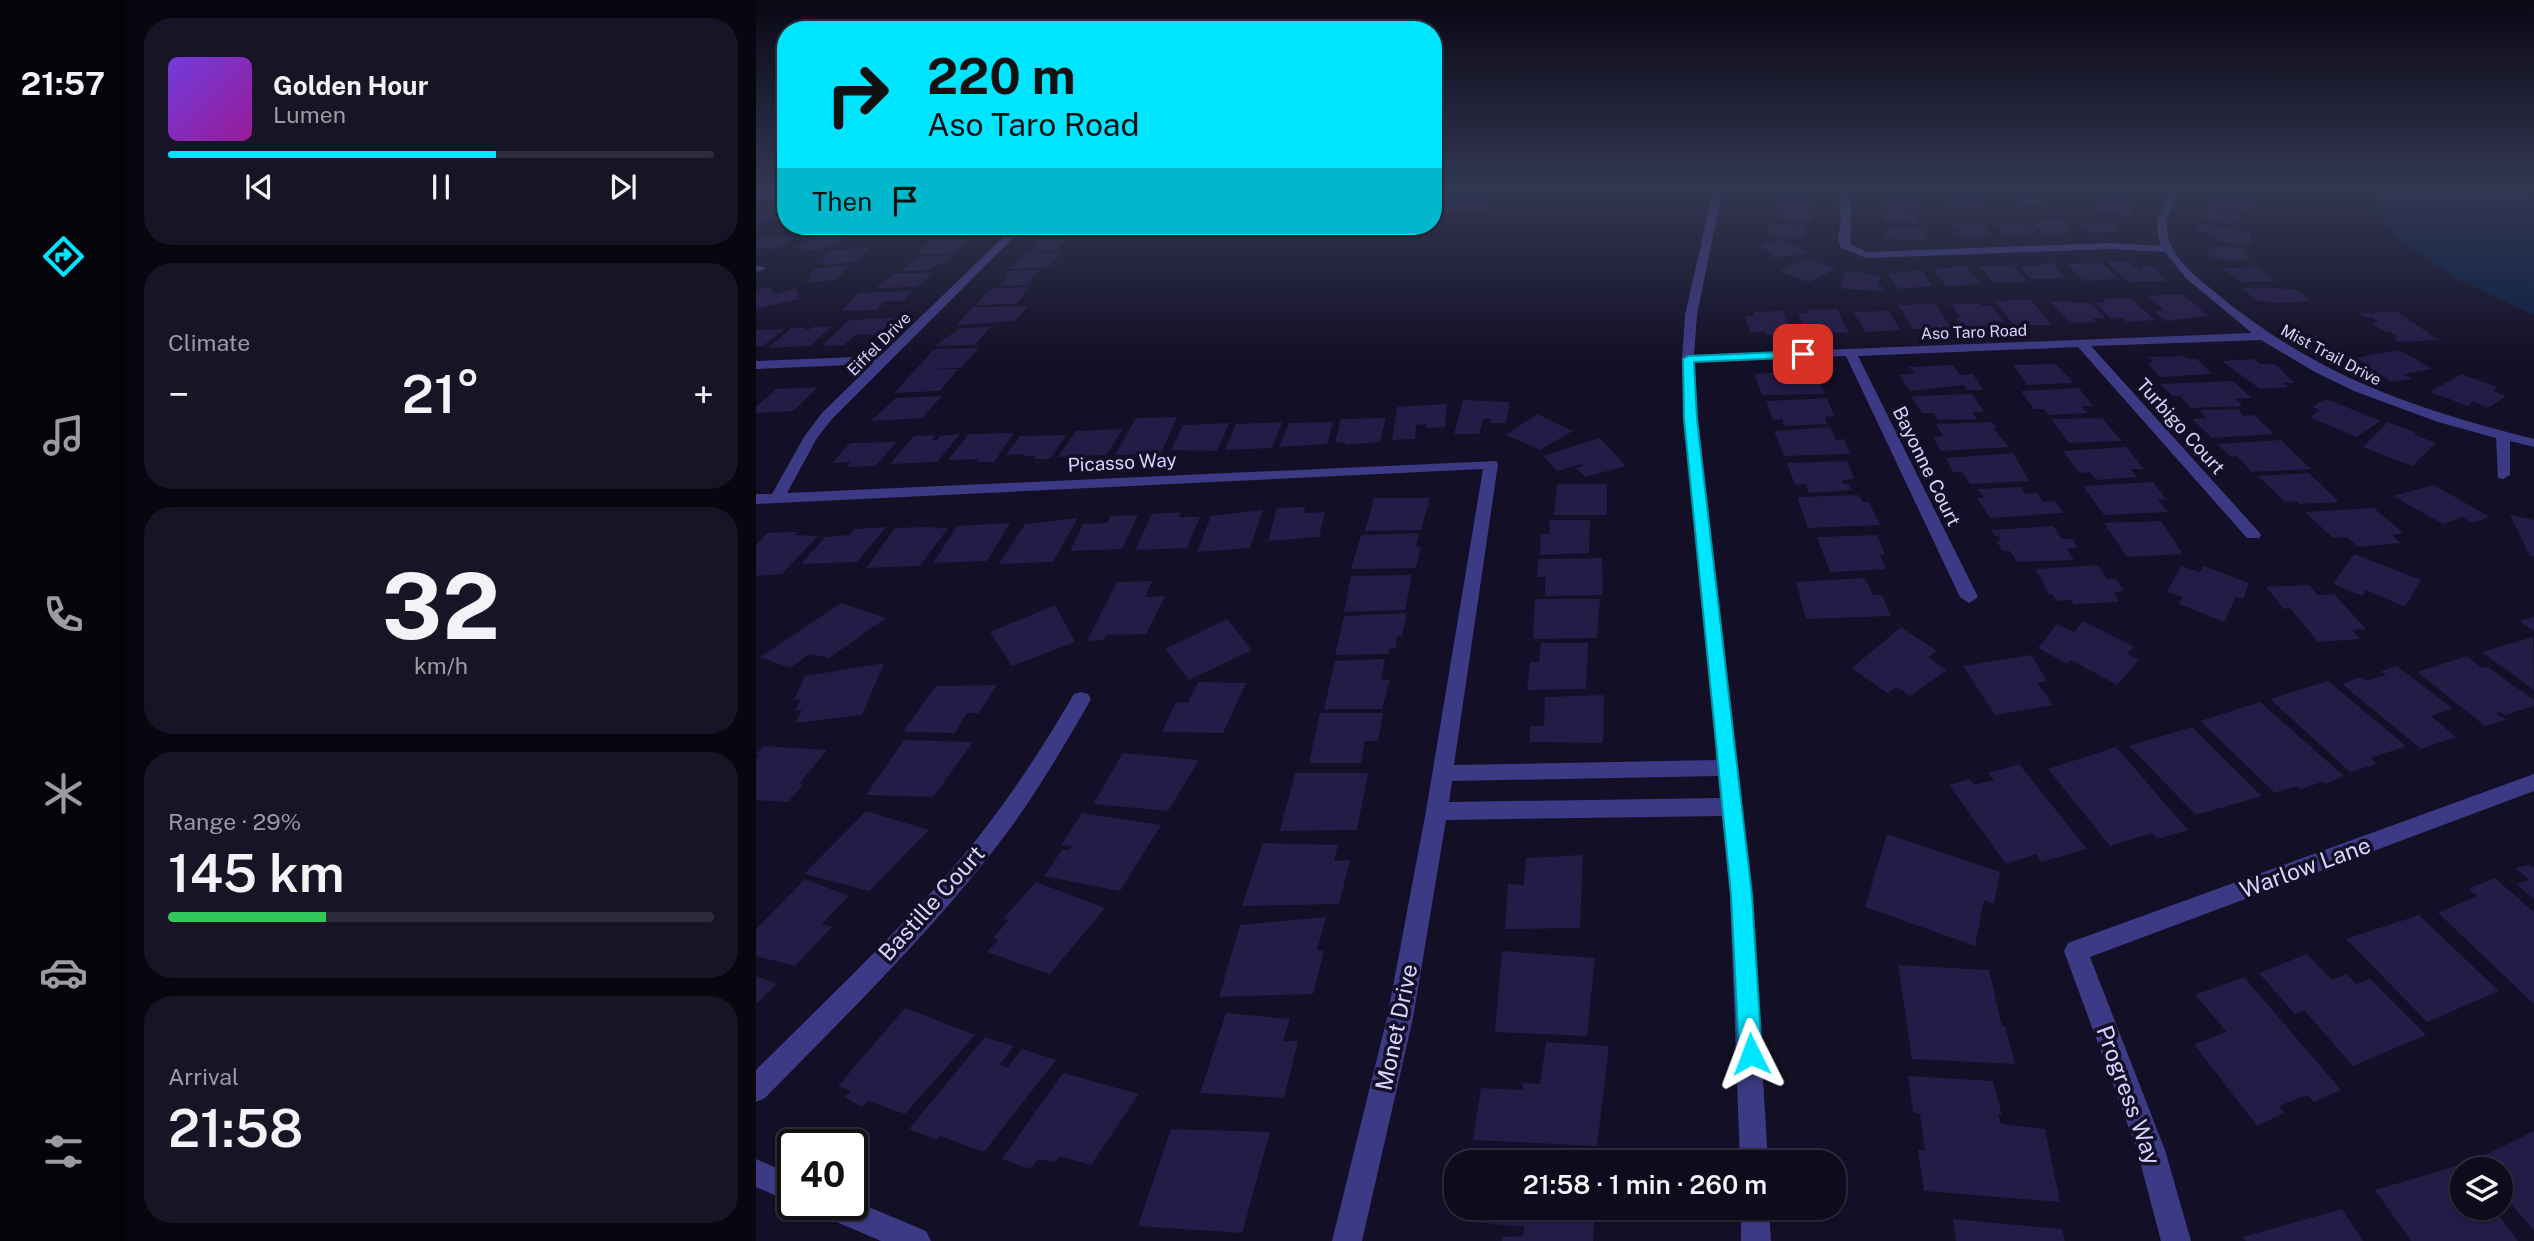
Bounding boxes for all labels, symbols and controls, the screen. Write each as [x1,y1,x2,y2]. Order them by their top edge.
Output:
text: 220 m [927,47,1076,105]
icon: right [812,49,903,140]
text: 21:57 [21,65,105,102]
text: Golden Hour [273,70,428,101]
text: Lumen [273,101,346,128]
text: Aso Taro Road [927,106,1140,143]
icon: previous [240,168,278,206]
icon: pause [422,168,460,206]
icon: next [604,168,642,206]
icon: arrive [886,182,924,220]
text: Then [812,186,872,217]
icon: directions [39,232,88,281]
street label: Eiffel Drive [843,308,915,380]
street label: Aso Taro Road [1921,321,2027,343]
street label: Mist Trail Drive [2278,321,2384,389]
pin [1773,324,1833,384]
text: Climate [168,329,250,356]
icon: arrive [1784,335,1822,373]
text: 21° [402,364,480,425]
text: − [168,372,189,417]
text: + [693,372,714,417]
street label: Turbigo Court [2132,374,2230,478]
street label: Bayonne Court [1889,403,1965,529]
icon: music [39,411,88,460]
street label: Picasso Way [1067,448,1177,476]
text: 32 [382,553,500,659]
icon: phone [39,590,88,639]
text: km/h [414,652,468,679]
icon: climate [39,769,88,818]
text: Range · 29% [168,808,301,835]
street label: Warlow Lane [2236,831,2374,903]
street label: Bastille Court [872,840,990,966]
text: 145 km [168,843,345,904]
icon: car [39,948,88,997]
street label: Monet Drive [1369,961,1423,1093]
position arrow [1714,1017,1788,1091]
street label: Progress Way [2091,1022,2167,1168]
text: Arrival [168,1063,239,1090]
text: 21:58 [168,1098,303,1159]
icon: filters [39,1127,88,1176]
speed limit sign: 40 [777,1129,868,1220]
map controls [2450,1157,2513,1220]
button: layers [2450,1157,2513,1220]
text: 21:58 · 1 min · 260 m [1523,1169,1767,1200]

